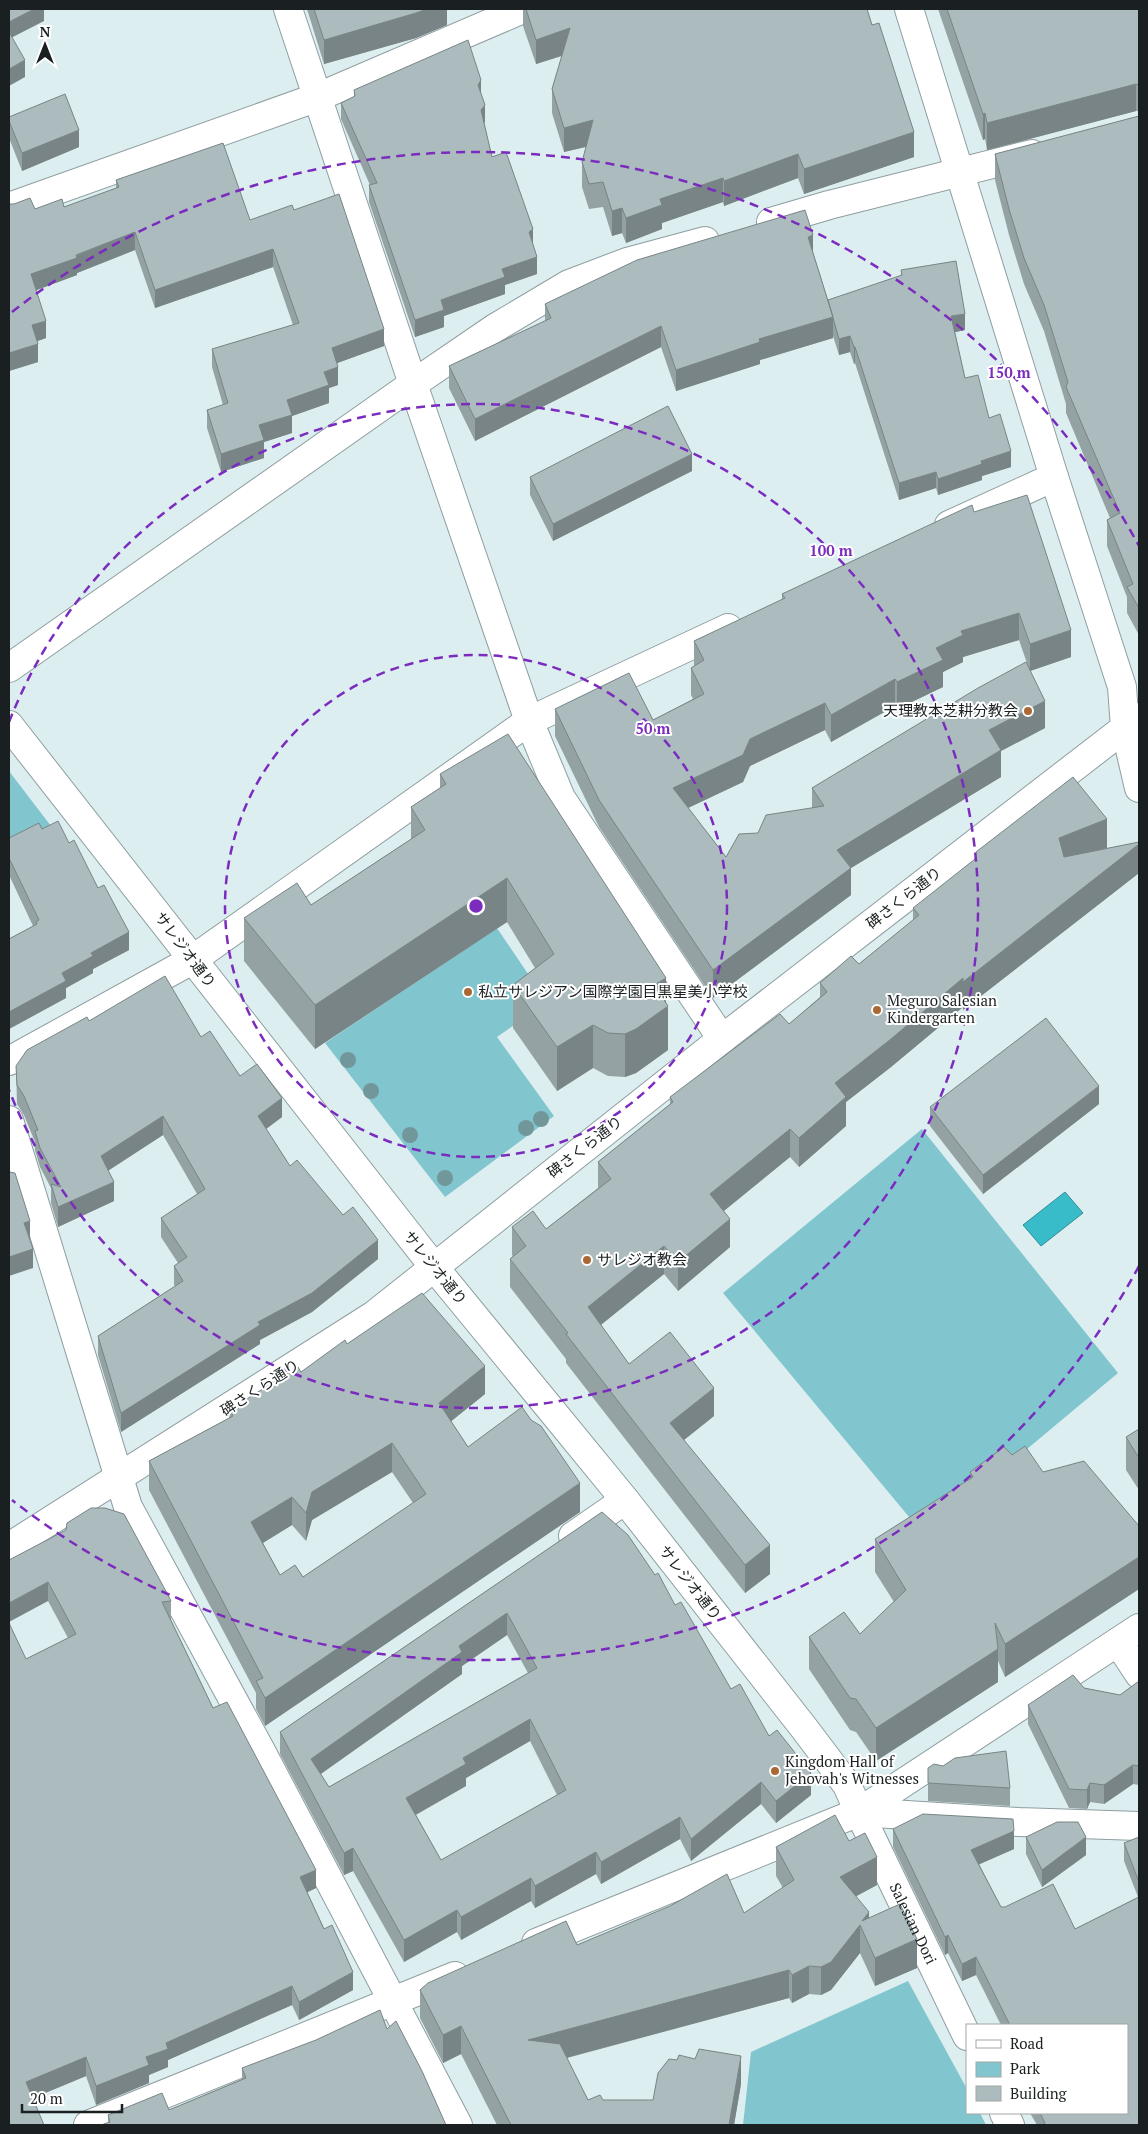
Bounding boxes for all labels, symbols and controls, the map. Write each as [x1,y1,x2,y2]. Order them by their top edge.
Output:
north arrow [20,20,70,70]
text: N [40,22,51,41]
text: 150 m [987,362,1031,382]
text: 100 m [809,540,853,560]
place label: 天理教本芝耕分教会 [883,700,1018,720]
marker: 天理教本芝耕分教会 [1022,705,1034,717]
text: 50 m [636,718,671,738]
street label: 碑さくら通り [862,862,945,933]
centre of rings [467,897,485,915]
street label: サレジオ通り [151,907,221,991]
place label: 私立サレジアン国際学園目黒星美小学校 [478,981,747,1001]
marker: 私立サレジアン国際学園目黒星美小学校 [462,986,474,998]
place label: Meguro Salesian Kindergarten [887,990,997,1027]
marker: Meguro Salesian Kindergarten [871,1004,883,1016]
street label: 碑さくら通り [543,1111,626,1182]
street label: サレジオ通り [400,1226,472,1309]
place label: サレジオ教会 [597,1249,687,1269]
marker: サレジオ教会 [581,1254,593,1266]
street label: 碑さくら通り [216,1354,303,1420]
street label: サレジオ通り [655,1541,726,1624]
place label: Kingdom Hall of Jehovah's Witnesses [785,1751,919,1788]
marker: Kingdom Hall of Jehovah's Witnesses [769,1765,781,1777]
street label: Salesian Dori [886,1879,942,1967]
legend [966,2024,1128,2114]
text: Road [1010,2033,1043,2053]
text: Park [1010,2058,1040,2078]
scale bar [22,2082,122,2114]
text: Building [1010,2083,1068,2103]
text: 20 m [30,2088,63,2108]

